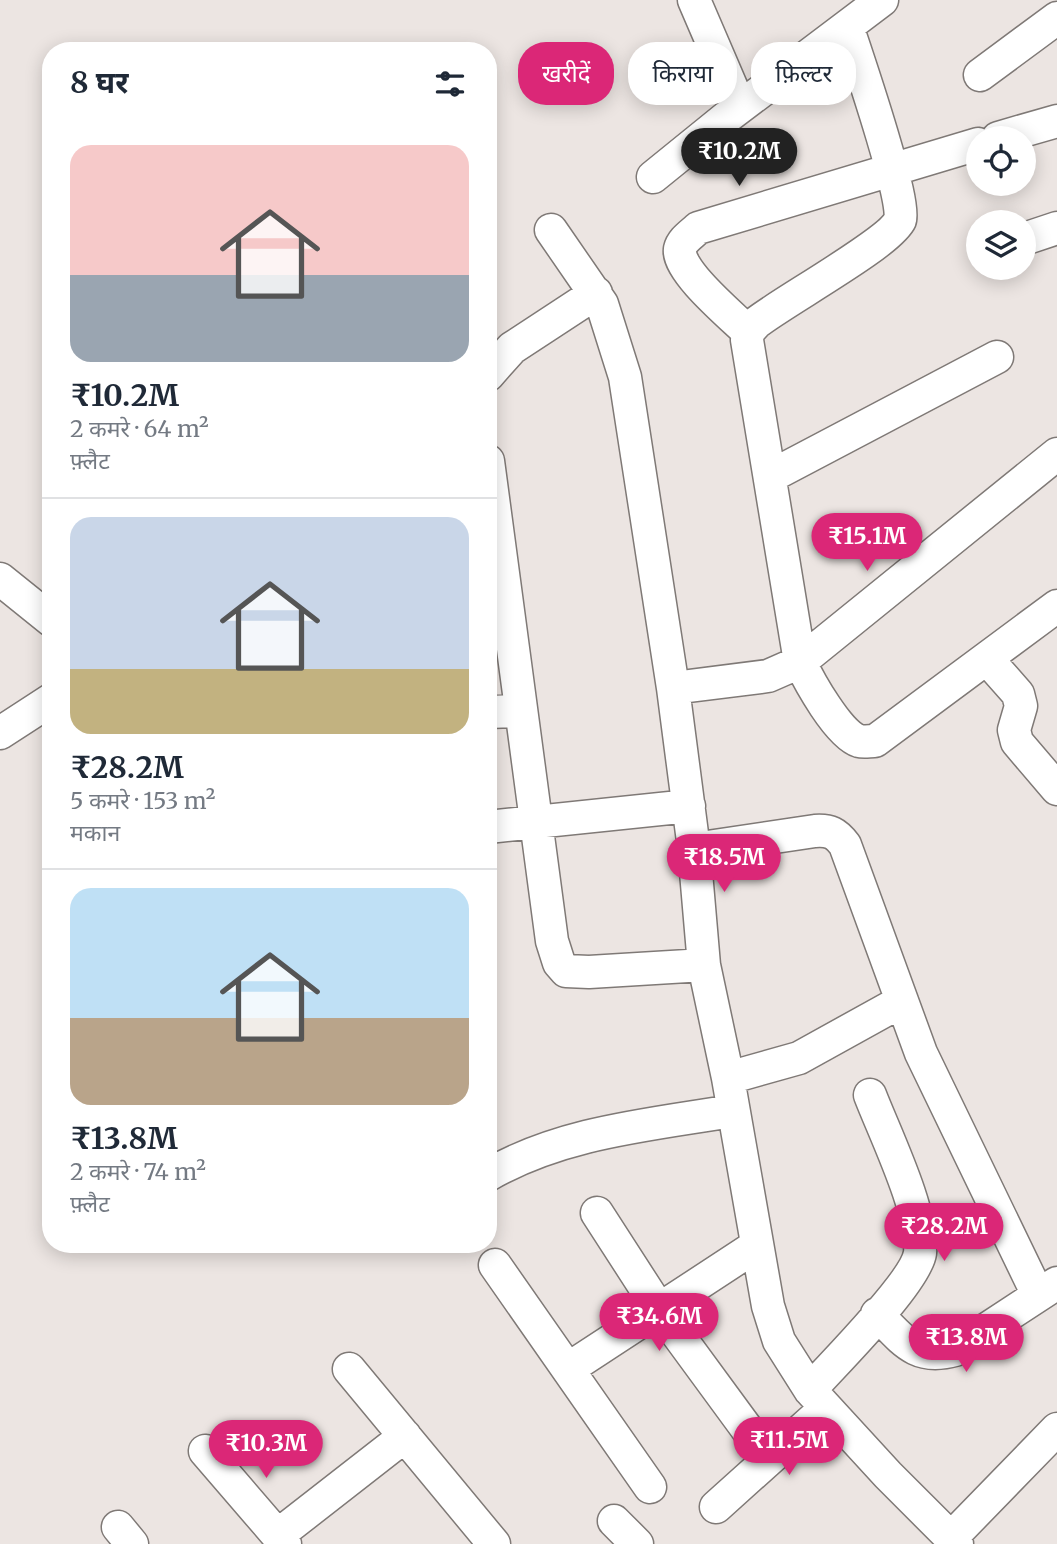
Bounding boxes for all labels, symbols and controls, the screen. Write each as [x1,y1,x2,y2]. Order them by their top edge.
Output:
chip: खरीदें [518,42,614,105]
chip: किराया [628,42,737,105]
chip: फ़िल्टर [751,42,856,105]
text: 8 घर [70,63,128,101]
icon: filters [431,65,469,103]
map controls [966,126,1036,280]
button: locate [966,126,1036,196]
pin: ₹10.2M [682,128,796,188]
text: ₹10.2M [697,136,781,165]
icon: home [207,191,333,317]
button: layers [966,210,1036,280]
text: ₹10.2M [70,376,179,414]
text: 2 कमरे · 64 m² [70,414,209,443]
text: फ़्लैट [70,446,110,475]
pin: ₹15.1M [810,514,924,573]
text: ₹15.1M [827,521,907,550]
icon: home [207,563,333,689]
text: ₹28.2M [70,748,184,786]
text: 5 कमरे · 153 m² [70,786,215,815]
text: मकान [70,818,120,847]
pin: ₹18.5M [667,834,781,894]
text: ₹18.5M [683,842,765,871]
icon: home [207,934,333,1060]
text: ₹13.8M [70,1119,178,1157]
text: 2 कमरे · 74 m² [70,1157,206,1186]
text: फ़्लैट [70,1189,110,1218]
pin: ₹28.2M [887,1204,1001,1263]
text: ₹28.2M [900,1211,988,1240]
pin: ₹34.6M [602,1294,716,1353]
text: ₹34.6M [616,1301,702,1330]
pin: ₹13.8M [909,1314,1023,1374]
text: ₹13.8M [925,1322,1007,1351]
pin: ₹11.5M [732,1418,846,1477]
pin: ₹10.3M [209,1420,323,1480]
text: ₹11.5M [749,1425,829,1454]
text: ₹10.3M [225,1428,307,1457]

